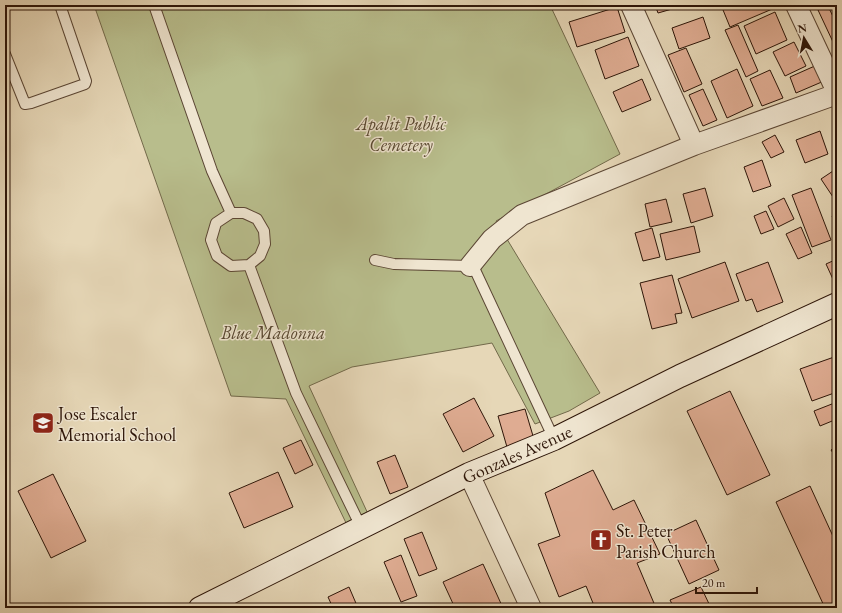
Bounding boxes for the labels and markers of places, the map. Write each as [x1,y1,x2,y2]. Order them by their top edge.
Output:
place label: Jose Escaler Memorial School [56,402,176,446]
school or university icon: Jose Escaler Memorial School [30,410,56,436]
place label: St. Peter Parish Church [616,519,715,563]
church icon: St. Peter Parish Church [588,527,614,553]

